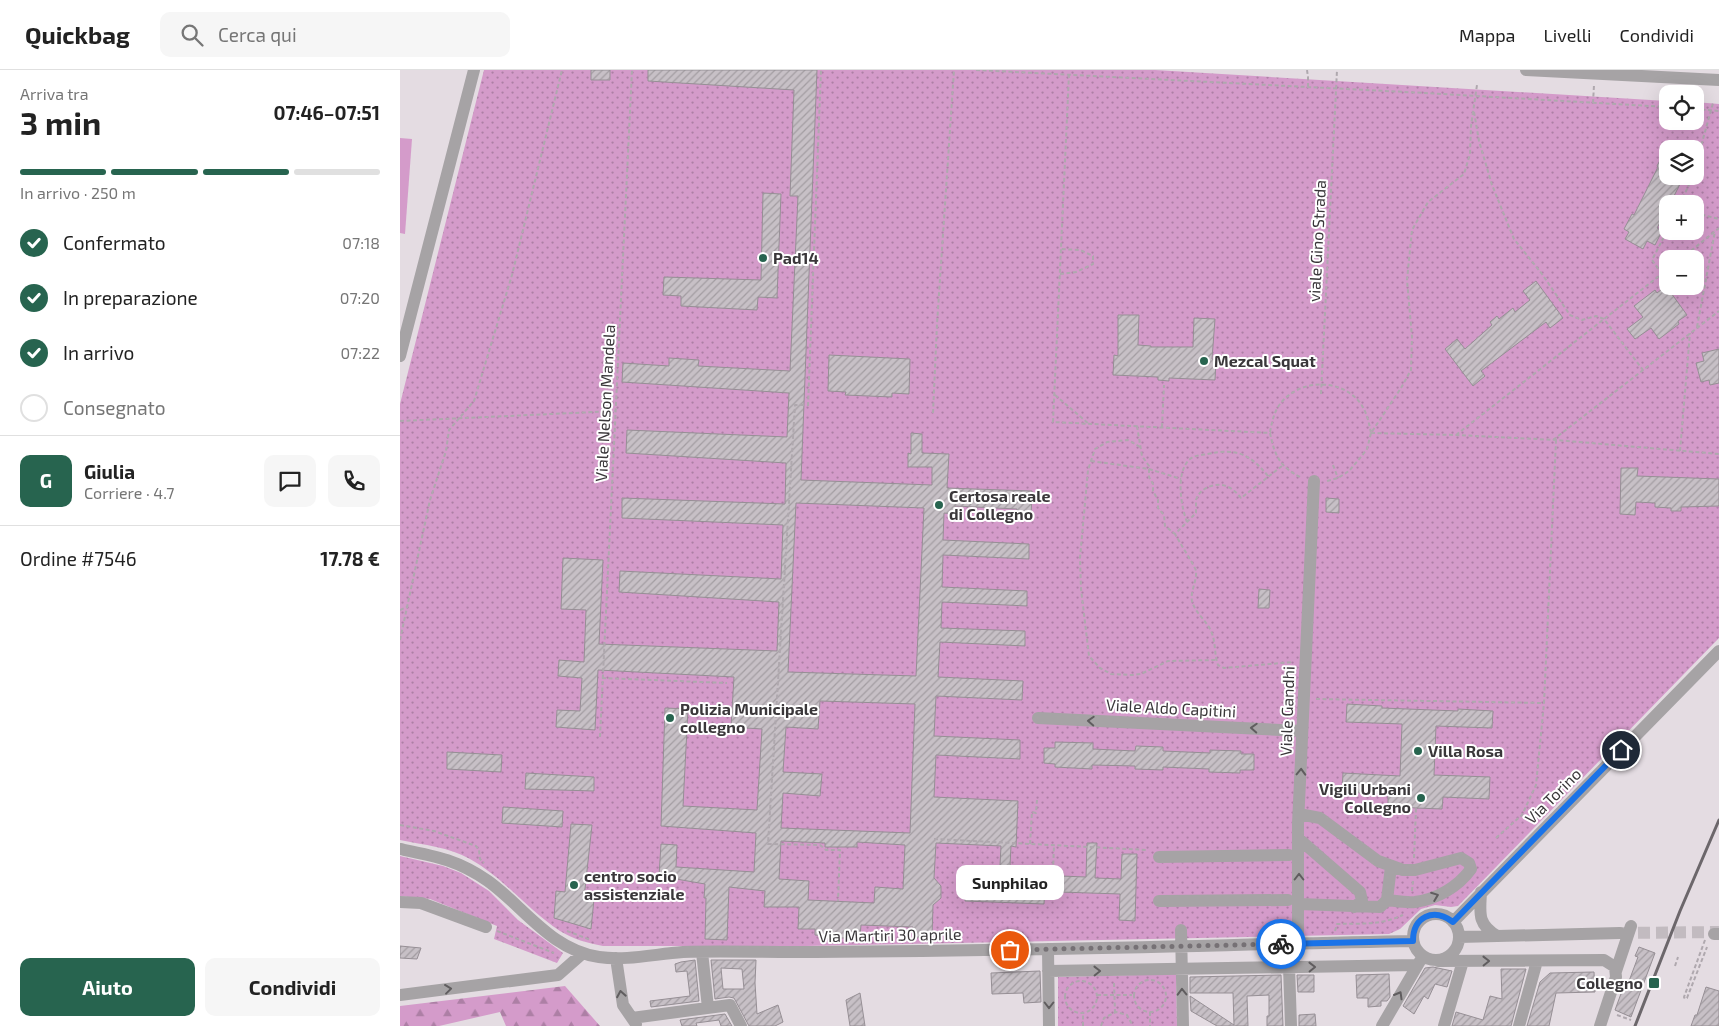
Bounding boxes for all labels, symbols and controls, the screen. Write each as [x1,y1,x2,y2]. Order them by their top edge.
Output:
search box [160,12,510,57]
text: Quickbag [25,20,130,49]
icon: search [178,21,206,49]
text: Cerca qui [218,23,297,46]
text: Mappa [1459,24,1516,46]
text: Livelli [1544,24,1591,46]
text: Condividi [1619,24,1694,46]
text: Arriva tra [20,84,89,103]
map controls [1659,85,1704,295]
button: locate [1659,85,1704,130]
text: 07:46–07:51 [274,101,380,124]
text: 3 min [20,103,101,141]
button: layers [1659,140,1704,185]
street label: viale Gino Strada [1304,179,1329,303]
text: In arrivo · 250 m [20,183,136,202]
button: + [1659,195,1704,240]
icon: check [20,229,48,257]
text: Confermato [63,231,166,254]
text: 07:18 [342,233,380,252]
place label: Pad14 [773,248,819,267]
button: − [1659,250,1704,295]
marker: Pad14 [757,252,769,264]
icon: check [20,284,48,312]
text: In preparazione [63,286,198,309]
text: 07:20 [340,288,380,307]
street label: Viale Nelson Mandela [591,324,618,482]
icon: check [20,339,48,367]
text: In arrivo [63,341,134,364]
text: 07:22 [340,343,380,362]
place label: Mezcal Squat [1214,351,1316,370]
marker: Mezcal Squat [1198,355,1210,367]
text: Consegnato [63,396,166,419]
button: chat [264,455,316,507]
button: phone [328,455,380,507]
text: Giulia [84,460,135,483]
text: G [40,469,52,492]
text: Corriere · 4.7 [84,483,174,502]
place label: Certosa reale di Collegno [949,486,1050,523]
marker: Certosa reale di Collegno [933,499,945,511]
text: Ordine #7546 [20,547,137,570]
text: 17.78 € [320,547,380,570]
street label: Viale Gandhi [1275,666,1298,756]
street label: Viale Aldo Capitini [1106,695,1236,720]
place label: Polizia Municipale collegno [680,699,818,736]
marker: Polizia Municipale collegno [664,712,676,724]
one-way arrow [1087,715,1095,726]
one-way arrow [1249,723,1257,734]
pin [1600,729,1642,771]
icon: home [1607,736,1635,764]
place label: Villa Rosa [1428,741,1503,760]
marker: Villa Rosa [1412,745,1424,757]
street label: Via Torino [1521,764,1584,827]
one-way arrow [1295,768,1306,776]
place label: Vigili Urbani Collegno [1319,779,1411,816]
marker: Vigili Urbani Collegno [1415,792,1427,804]
callout: Sunphilao [956,865,1064,900]
place label: centro socio assistenziale [584,866,684,903]
text: Sunphilao [972,873,1048,892]
one-way arrow [1294,873,1304,880]
marker: centro socio assistenziale [568,879,580,891]
one-way arrow [1430,891,1439,902]
courier [1256,919,1306,969]
street label: Via Martiri 30 aprile [818,924,962,945]
pin [989,929,1031,971]
icon: bike [1267,930,1295,958]
icon: bag [996,936,1024,964]
one-way arrow [1483,956,1491,967]
button: Aiuto [20,958,195,1016]
button: Condividi [205,958,380,1016]
one-way arrow [1308,961,1316,972]
one-way arrow [1094,966,1101,976]
place label: Collegno [1576,973,1643,992]
marker: Collegno [1647,976,1661,990]
one-way arrow [445,984,453,995]
one-way arrow [1177,988,1187,996]
one-way arrow [617,990,627,998]
one-way arrow [1393,992,1403,1001]
one-way arrow [1044,1002,1054,1009]

